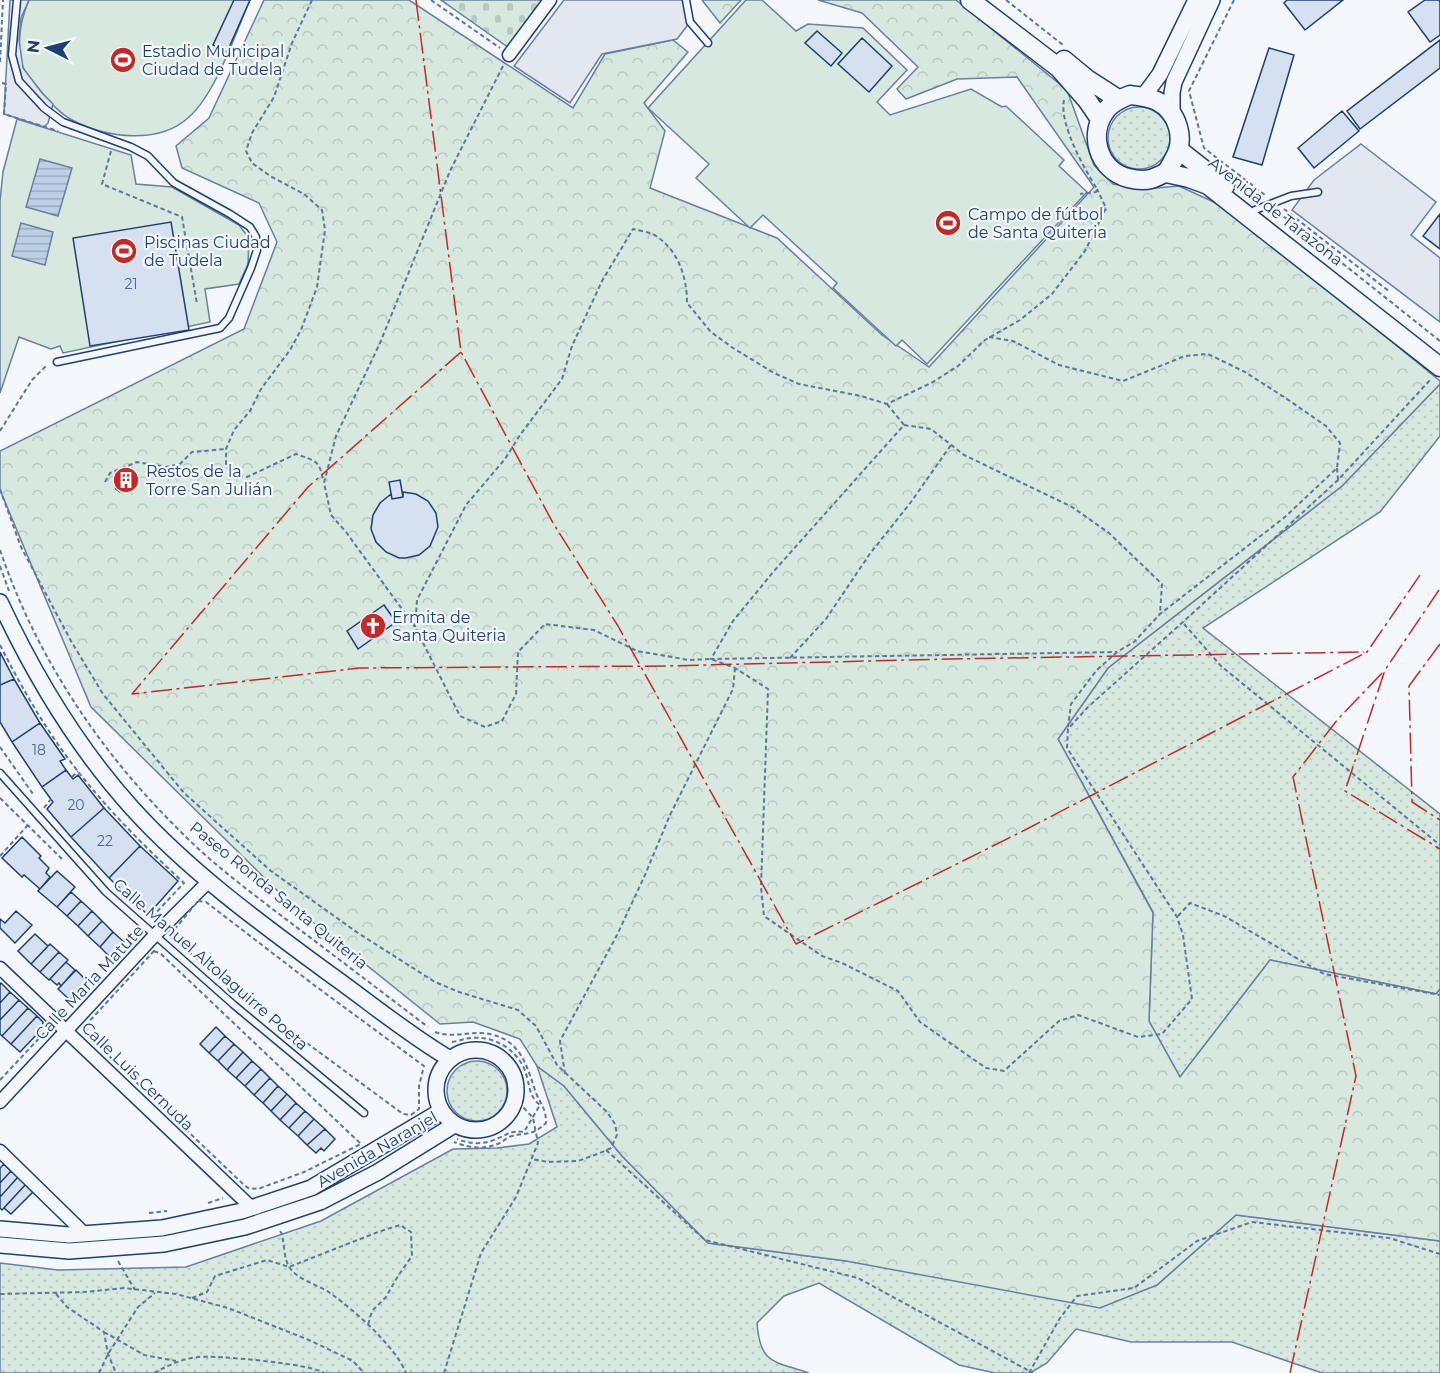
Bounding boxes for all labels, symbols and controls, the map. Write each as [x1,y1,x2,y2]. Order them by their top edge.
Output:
north arrow [18,18,78,78]
text: N [23,39,44,54]
place label: Estadio Municipal Ciudad de Tudela [142,42,284,79]
sports icon: Estadio Municipal Ciudad de Tudela [108,45,138,75]
street label: Avenida de Tarazona [1205,153,1347,270]
place label: Campo de fútbol de Santa Quiteria [968,205,1107,242]
sports icon: Campo de fútbol de Santa Quiteria [933,208,963,238]
place label: Piscinas Ciudad de Tudela [144,233,271,270]
sports icon: Piscinas Ciudad de Tudela [109,236,139,266]
house number: 21 [124,275,138,293]
place label: Restos de la Torre San Julián [146,462,273,499]
building icon: Restos de la Torre San Julián [111,465,141,495]
place label: Ermita de Santa Quiteria [392,608,506,645]
church icon: Ermita de Santa Quiteria [358,611,388,641]
house number: 18 [32,741,46,759]
house number: 20 [67,796,85,814]
street label: Paseo Ronda Santa Quiteria [186,818,371,973]
house number: 22 [97,832,113,850]
street label: Calle Manuel Altolaguirre Poeta [109,874,312,1054]
street label: Calle Maria Matute [31,921,147,1044]
street label: Calle Luis Cernuda [78,1018,198,1135]
street label: Avenida Naranjel [314,1107,441,1192]

